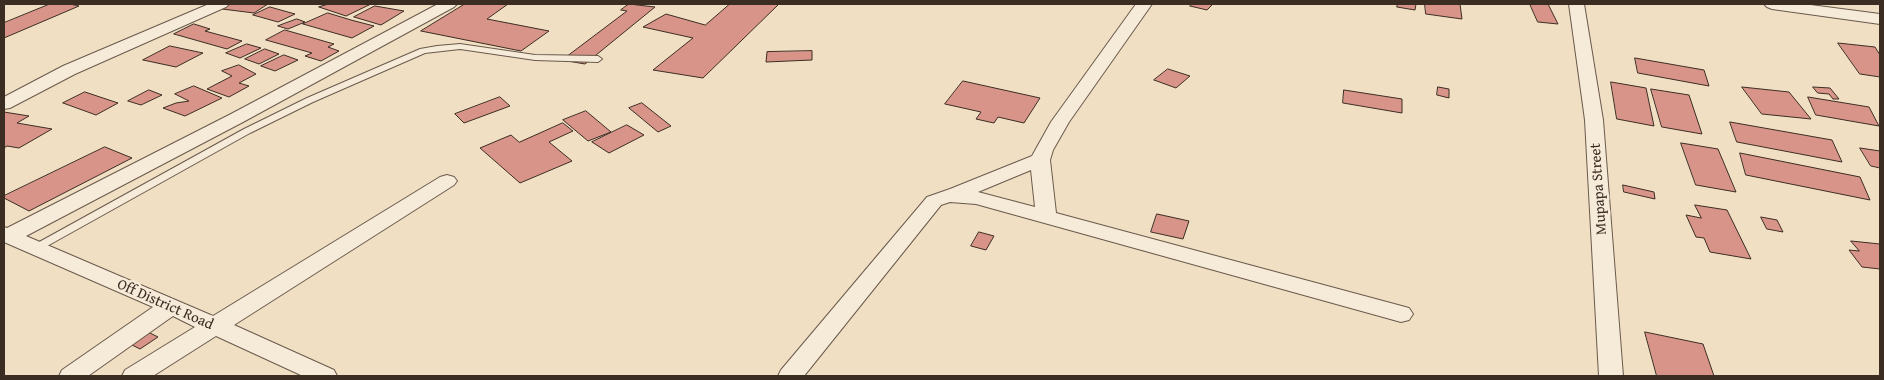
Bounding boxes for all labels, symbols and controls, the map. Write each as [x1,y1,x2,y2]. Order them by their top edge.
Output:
street label: Mupapa Street [1587,142,1611,236]
street label: Off District Road [114,276,216,334]

